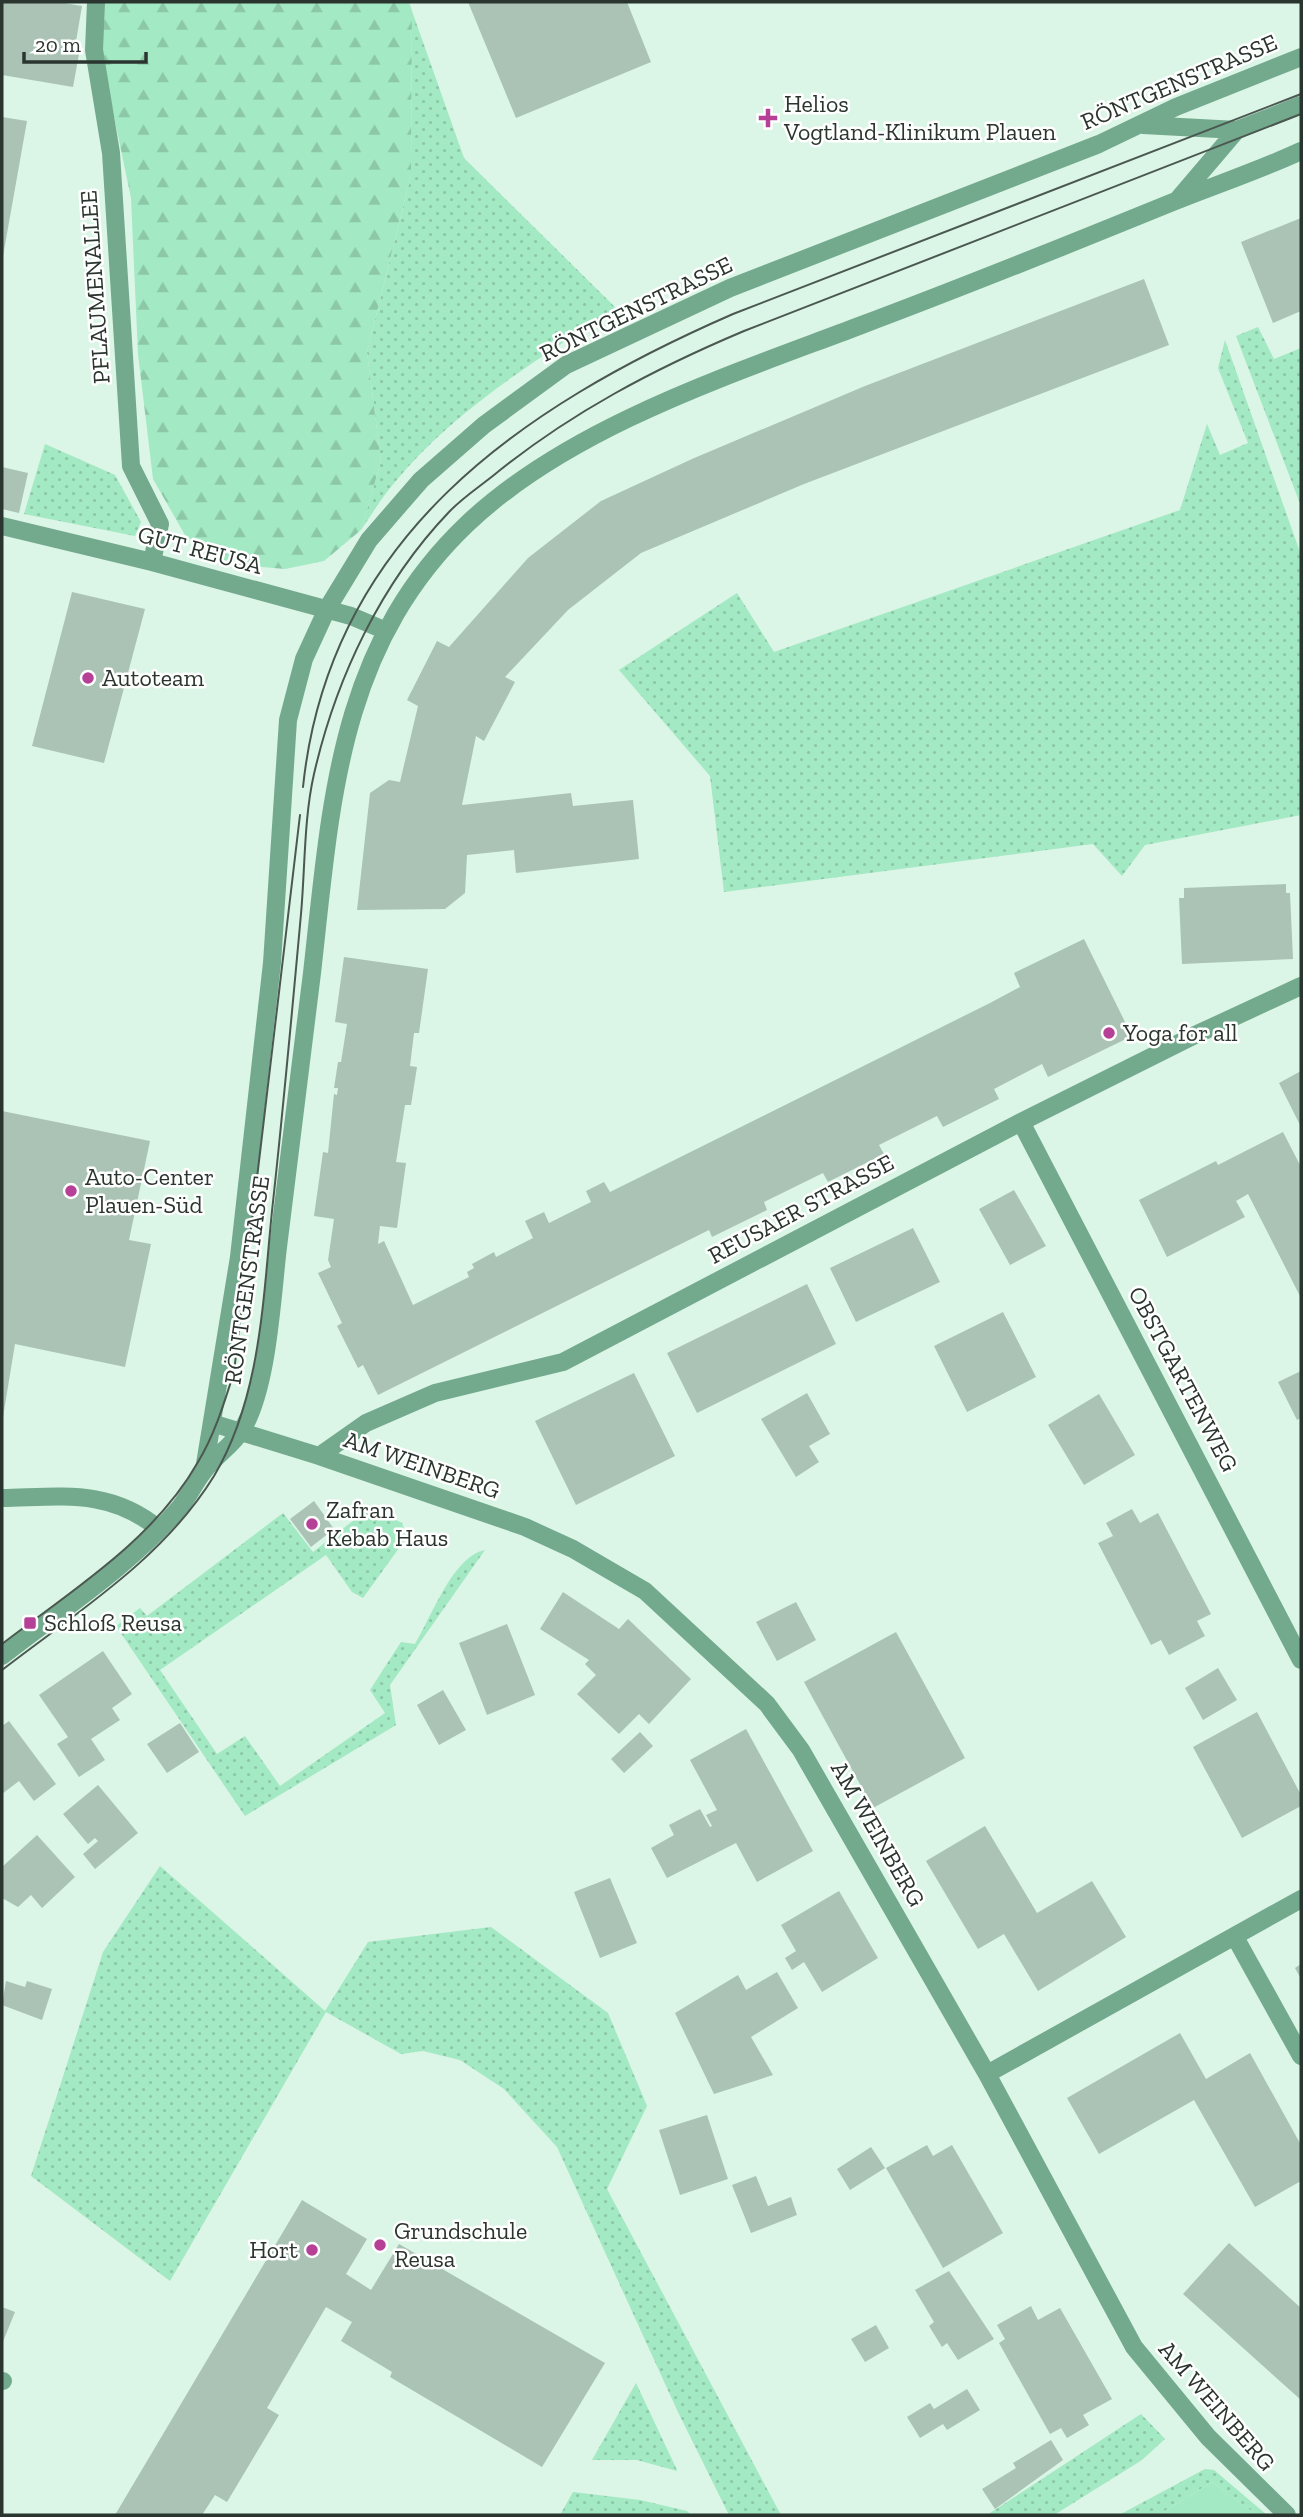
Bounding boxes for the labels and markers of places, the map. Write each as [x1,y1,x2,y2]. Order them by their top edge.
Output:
place label: Helios Vogtland-Klinikum Plauen [783,89,1056,146]
marker: Helios Vogtland-Klinikum Plauen [758,108,778,128]
place label: Autoteam [102,663,205,692]
marker: Autoteam [80,670,96,686]
place label: Yoga for all [1122,1018,1238,1047]
marker: Yoga for all [1101,1025,1117,1041]
place label: Auto-Center Plauen-Süd [85,1162,214,1219]
marker: Auto-Center Plauen-Süd [63,1183,79,1199]
place label: Zafran Kebab Haus [326,1495,448,1552]
marker: Zafran Kebab Haus [304,1516,320,1532]
place label: Schloß Reusa [44,1608,183,1637]
marker: Schloß Reusa [22,1615,38,1631]
place label: Grundschule Reusa [394,2216,527,2273]
place label: Hort [249,2235,298,2264]
marker: Grundschule Reusa [372,2237,388,2253]
marker: Hort [304,2242,320,2258]

